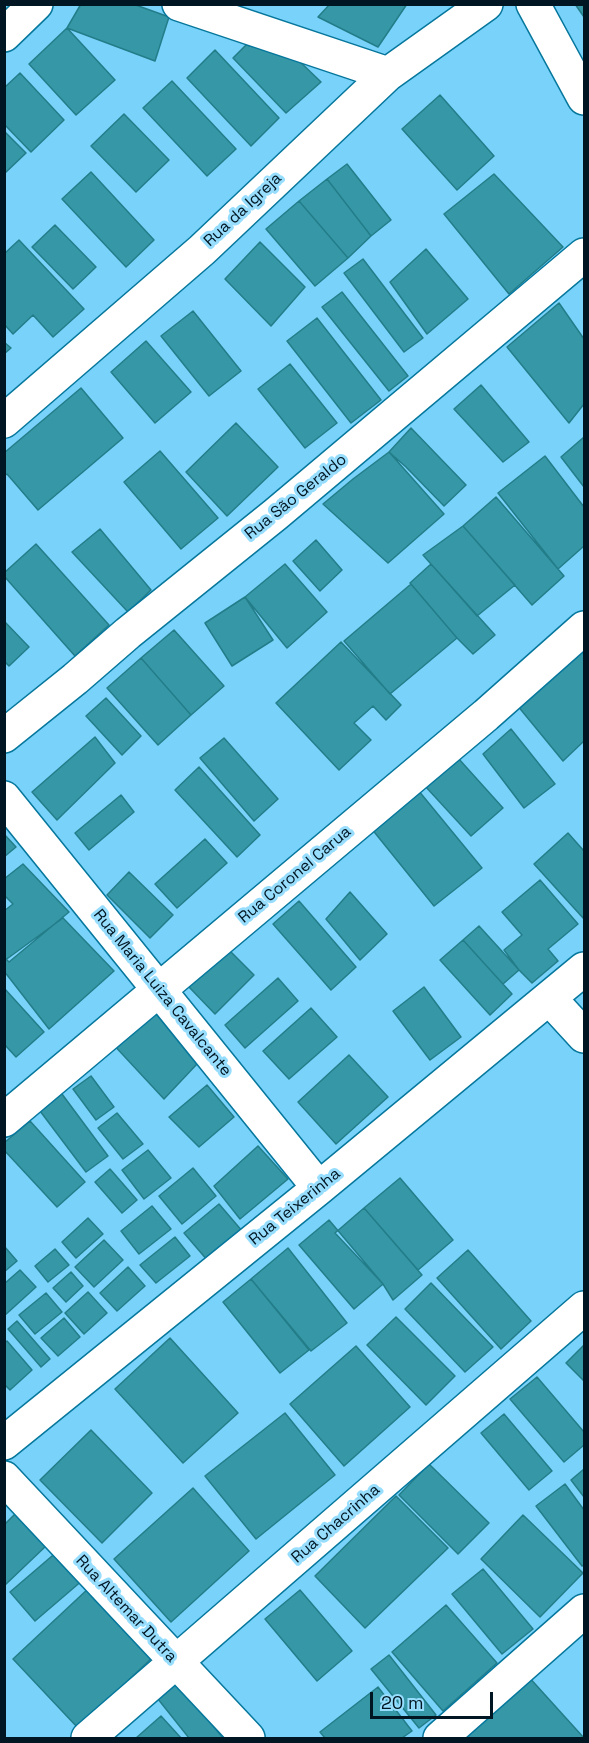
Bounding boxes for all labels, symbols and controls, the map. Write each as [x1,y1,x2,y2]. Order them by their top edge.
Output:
street label: Rua da Igreja [200,169,286,251]
street label: Rua São Geraldo [241,450,351,544]
street label: Rua Coronel Carua [235,822,355,928]
street label: Rua Maria Luiza Cavalcante [89,906,235,1080]
street label: Rua Teixerinha [246,1164,344,1250]
street label: Rua Chacrinha [288,1480,384,1568]
street label: Rua Altemar Dutra [71,1551,181,1667]
scale bar [373,1680,496,1718]
text: 20 m [381,1691,424,1714]

